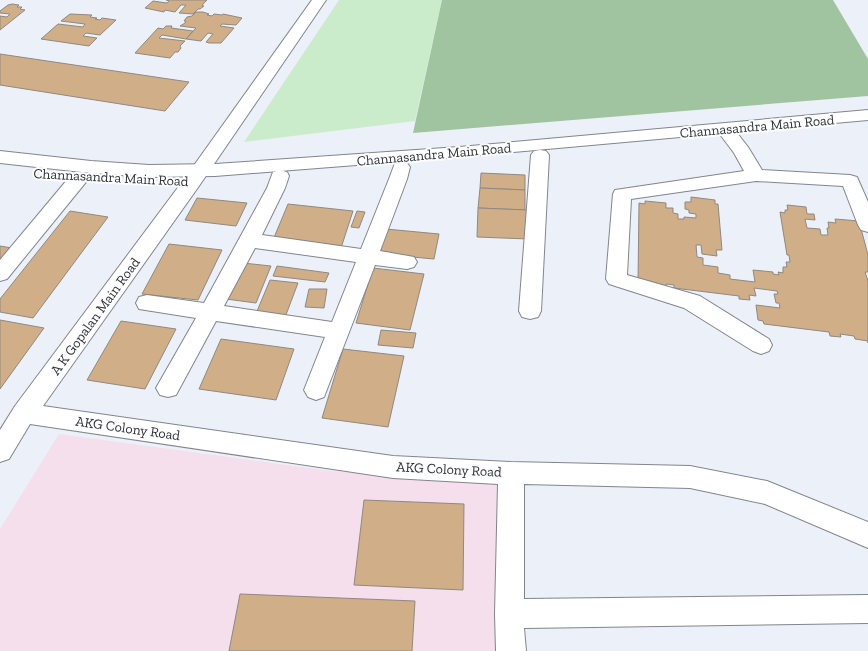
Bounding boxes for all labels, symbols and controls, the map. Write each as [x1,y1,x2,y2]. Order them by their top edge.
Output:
street label: Channasandra Main Road [679,111,835,142]
street label: Channasandra Main Road [356,139,512,170]
street label: Channasandra Main Road [33,165,189,190]
street label: A K Gopalan Main Road [47,254,144,378]
street label: AKG Colony Road [75,413,182,444]
street label: AKG Colony Road [396,458,502,481]

